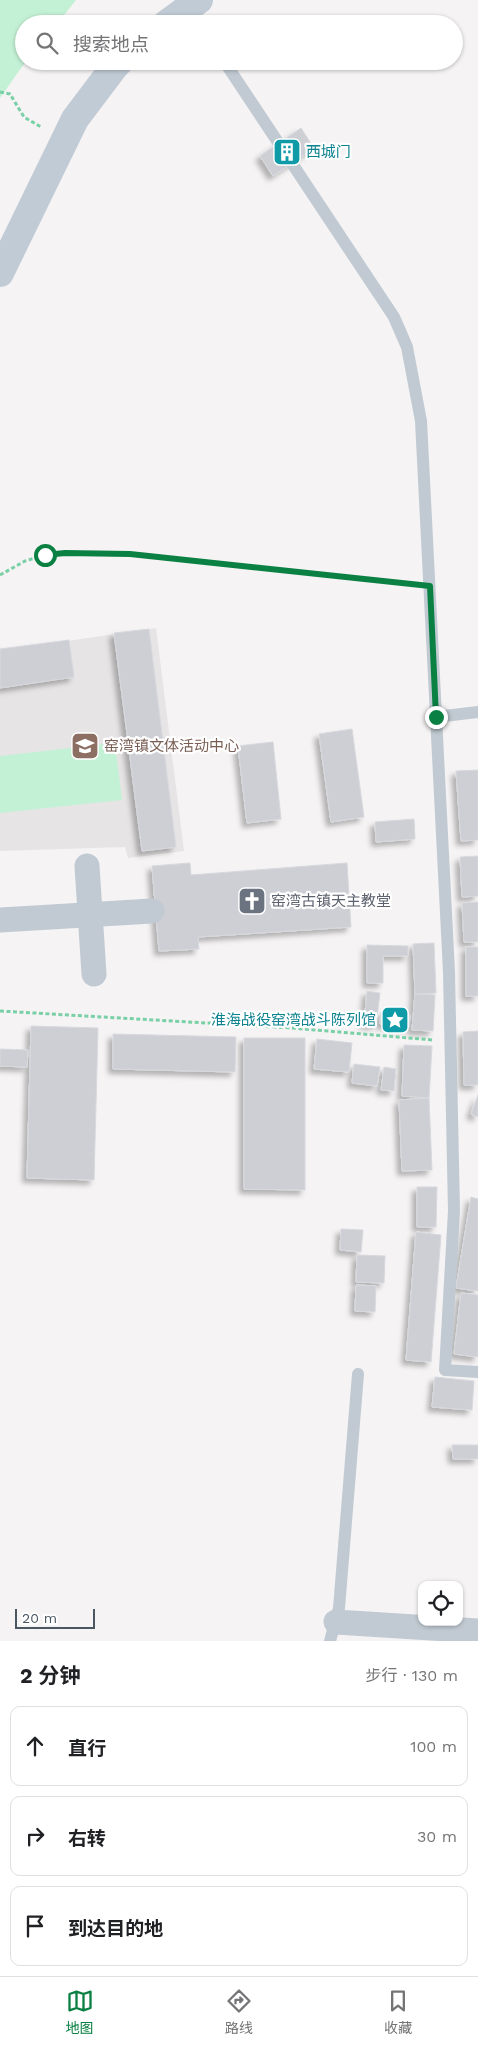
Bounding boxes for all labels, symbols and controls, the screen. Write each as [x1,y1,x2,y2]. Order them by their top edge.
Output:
search box [15,15,463,70]
icon: search [33,29,61,57]
text: 搜索地点 [73,33,149,56]
building icon: 西城门 [272,137,302,167]
place label: 西城门 [306,143,351,161]
route start [34,544,57,567]
route end [425,706,448,729]
school or university icon: 窑湾镇文体活动中心 [70,731,100,761]
place label: 窑湾镇文体活动中心 [104,737,239,755]
church icon: 窑湾古镇天主教堂 [237,886,267,916]
place label: 窑湾古镇天主教堂 [271,892,391,910]
place icon: 淮海战役窑湾战斗陈列馆 [380,1005,410,1035]
place label: 淮海战役窑湾战斗陈列馆 [211,1011,376,1029]
map controls [418,1581,463,1626]
button: locate [418,1581,463,1626]
scale bar [15,1606,95,1629]
text: 20 m [22,1610,57,1626]
text: 2 分钟 [20,1663,81,1688]
text: 步行 · 130 m [366,1666,458,1685]
icon: ahead [21,1732,49,1760]
text: 直行 [68,1737,106,1760]
text: 100 m [410,1737,457,1756]
icon: right [21,1822,49,1850]
text: 右转 [68,1827,106,1850]
text: 30 m [417,1827,457,1846]
icon: arrive [21,1912,49,1940]
text: 到达目的地 [68,1917,163,1940]
tab: 地图 [66,1987,94,2037]
tab: 路线 [225,1987,253,2037]
tab: 收藏 [384,1987,412,2037]

